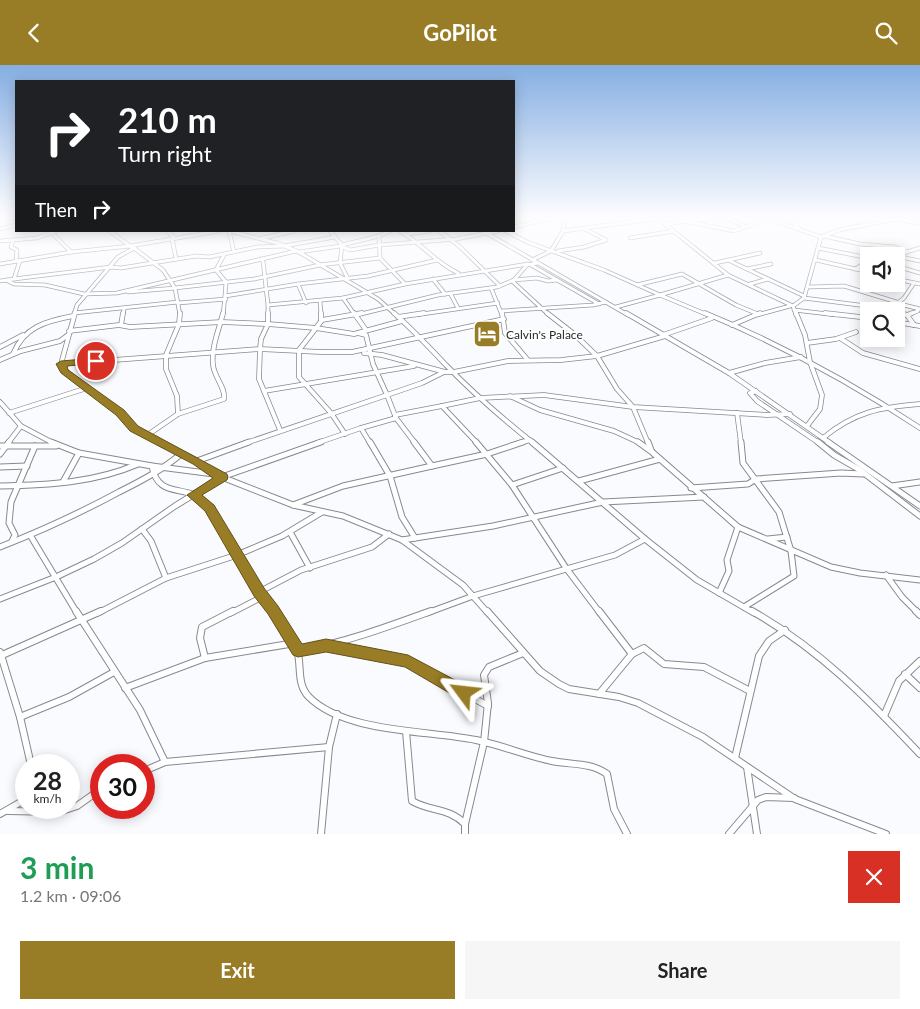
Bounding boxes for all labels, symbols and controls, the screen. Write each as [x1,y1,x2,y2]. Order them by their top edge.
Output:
icon: back [20,19,48,47]
text: GoPilot [423,19,497,46]
icon: search [872,19,900,47]
text: 210 m [118,98,217,140]
icon: right [35,100,100,165]
text: Turn right [118,140,212,167]
icon: right [87,195,115,223]
text: Then [35,198,77,221]
map controls [860,247,905,347]
button: sound [860,247,905,292]
button: search [860,302,905,347]
hotel icon: Calvin's Palace [472,319,502,349]
place label: Calvin's Palace [506,327,583,342]
pin [75,340,117,382]
icon: arrive [82,347,110,375]
position arrow [437,666,489,718]
speed limit sign: 30 [90,754,155,819]
text: 28 [33,765,62,795]
text: km/h [33,791,62,806]
text: 3 min [20,849,94,885]
button: close [848,851,900,903]
text: 1.2 km · 09:06 [20,886,121,905]
button: Exit [20,941,455,999]
button: Share [465,941,900,999]

